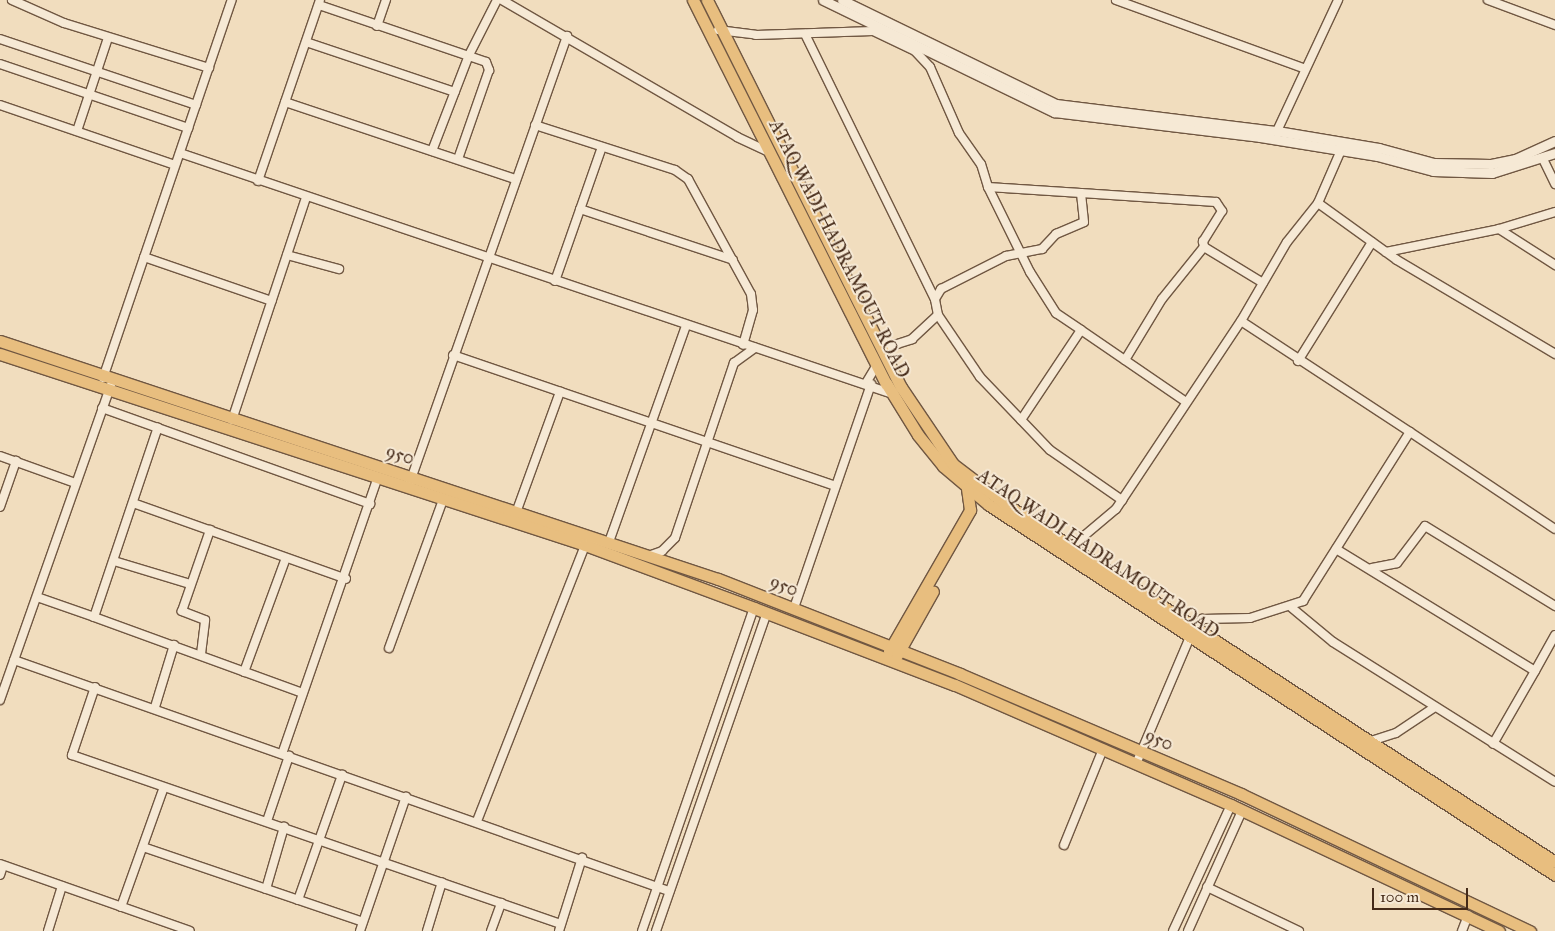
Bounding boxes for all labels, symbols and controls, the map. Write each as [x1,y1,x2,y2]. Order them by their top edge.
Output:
street label: ATAQ WADI HADRAMOUT ROAD [764,116,914,382]
street label: 950 [383,441,417,469]
street label: ATAQ WADI HADRAMOUT ROAD [973,465,1223,643]
street label: 950 [767,571,801,601]
street label: 950 [1142,724,1176,756]
scale bar [1375,878,1471,910]
text: 100 m [1380,888,1419,906]

